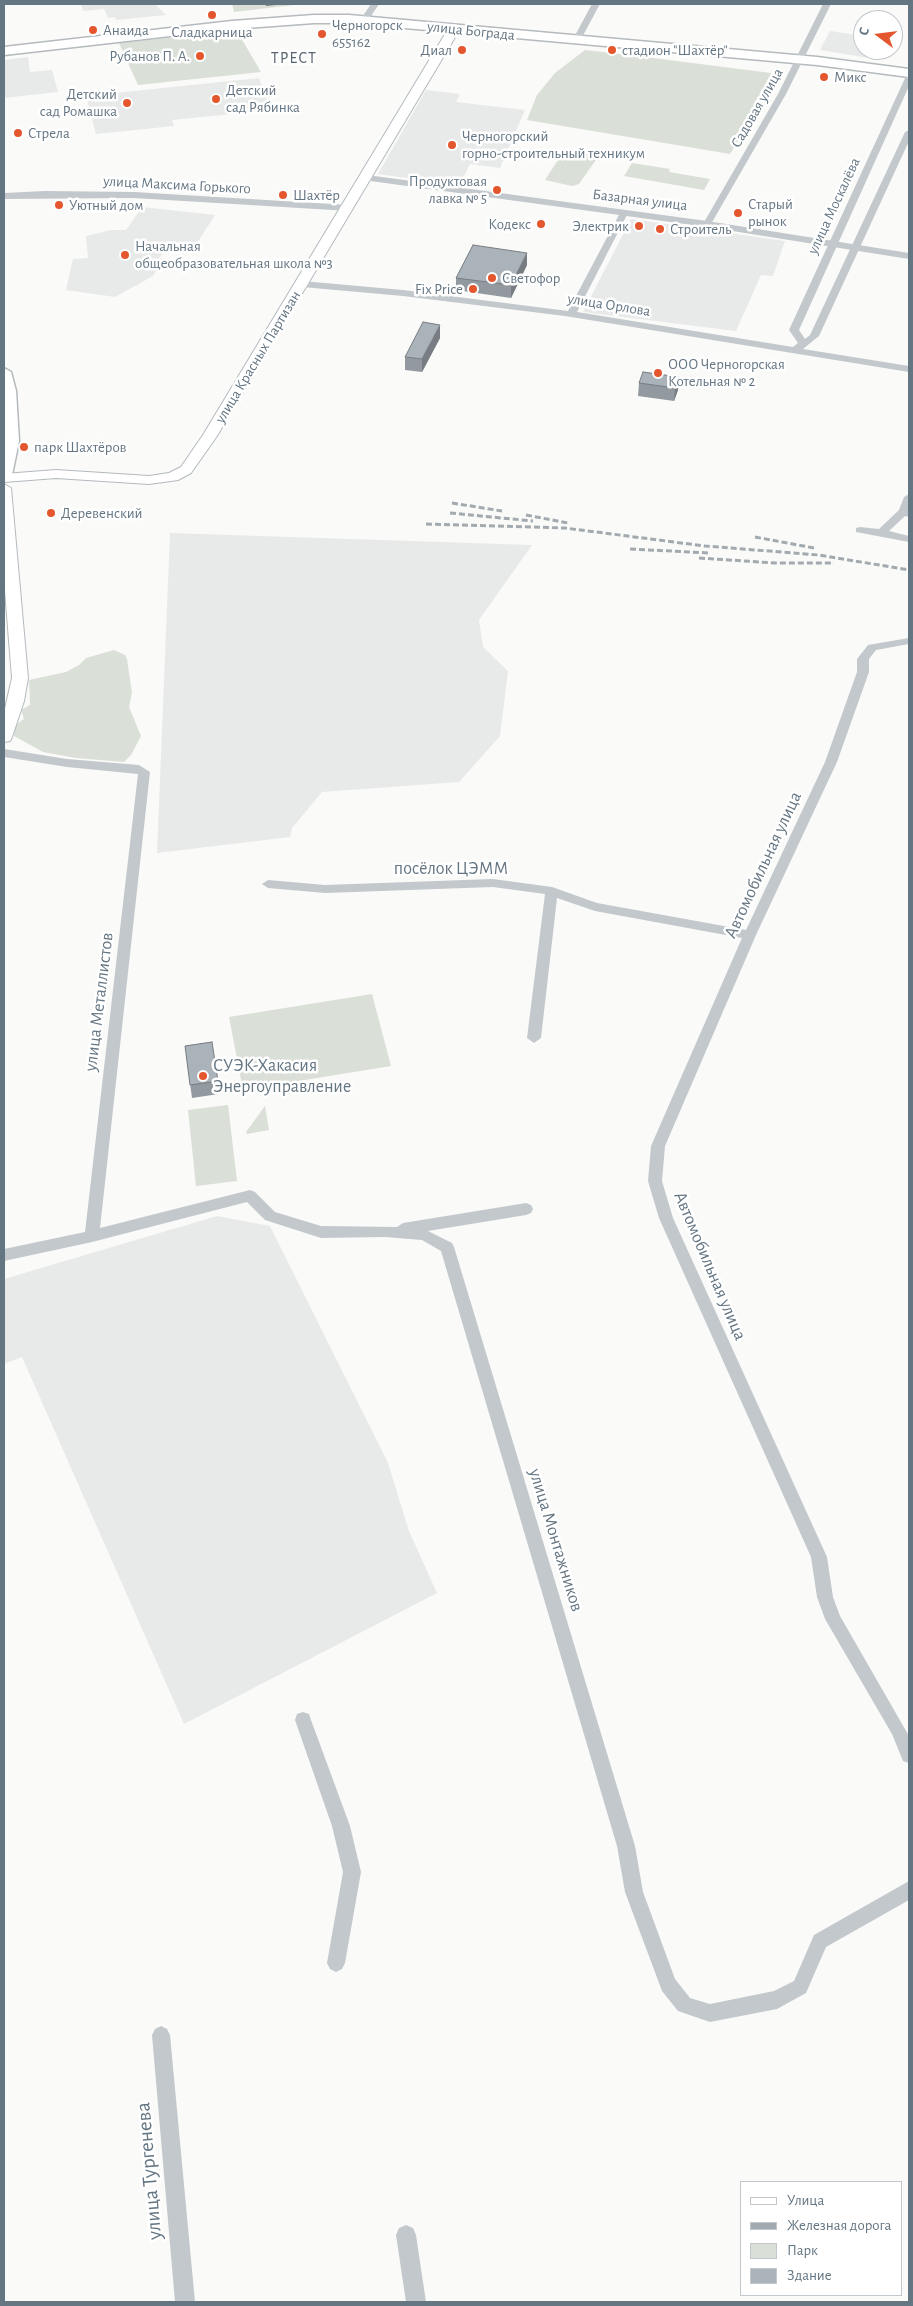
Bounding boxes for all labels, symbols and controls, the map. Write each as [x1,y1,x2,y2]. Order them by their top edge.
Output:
marker: Сладкарница [206,9,218,21]
north arrow [853,10,903,60]
place label: Черногорск 655162 [332,16,403,51]
street label: улица Бограда [426,17,516,45]
place label: Анаида [103,21,149,39]
place label: Сладкарница [171,23,253,41]
marker: Анаида [87,24,99,36]
text: С [857,26,872,37]
marker: Черногорск 655162 [316,28,328,40]
place label: Диал [421,41,452,59]
place label: стадион "Шахтёр" [622,41,728,59]
marker: Диал [456,44,468,56]
marker: стадион "Шахтёр" [606,44,618,56]
place label: Рубанов П. А. [109,47,190,65]
district label: ТРЕСТ [270,48,318,68]
marker: Рубанов П. А. [194,50,206,62]
street label: Садовая улица [727,65,787,151]
place label: Микс [834,68,867,86]
marker: Микс [818,71,830,83]
place label: Детский сад Рябинка [226,81,300,116]
place label: Детский сад Ромашка [40,85,117,120]
marker: Детский сад Рябинка [210,93,222,105]
marker: Детский сад Ромашка [121,97,133,109]
place label: Стрела [28,124,70,142]
marker: Стрела [12,127,24,139]
place label: Черногорский горно-строительный техникум [462,127,645,162]
marker: Черногорский горно-строительный техникум [446,139,458,151]
street label: улица Москалёва [804,155,864,257]
street label: улица Максима Горького [103,172,251,198]
place label: Продуктовая лавка № 5 [409,172,487,207]
marker: Продуктовая лавка № 5 [491,184,503,196]
street label: Базарная улица [591,185,689,215]
place label: Шахтёр [293,186,340,204]
marker: Шахтёр [277,189,289,201]
place label: Старый рынок [748,195,793,230]
place label: Уютный дом [69,196,143,214]
marker: Уютный дом [53,199,65,211]
marker: Старый рынок [732,207,744,219]
place label: Кодекс [488,215,531,233]
place label: Электрик [572,217,629,235]
marker: Кодекс [535,218,547,230]
marker: Электрик [633,220,645,232]
place label: Строитель [670,220,731,238]
marker: Строитель [654,223,666,235]
place label: Начальная общеобразовательная школа №3 [135,237,333,272]
marker: Начальная общеобразовательная школа №3 [119,249,131,261]
place label: Светофор [502,269,560,287]
marker: Светофор [486,272,498,284]
place label: Fix Price [415,280,463,298]
marker: Fix Price [467,283,479,295]
street label: улица Красных Партизан [211,287,305,427]
street label: улица Орлова [566,290,652,320]
place label: ООО Черногорская Котельная № 2 [668,355,785,390]
marker: ООО Черногорская Котельная № 2 [652,367,664,379]
place label: парк Шахтёров [34,438,127,456]
marker: парк Шахтёров [18,441,30,453]
place label: Деревенский [61,504,143,522]
marker: Деревенский [45,507,57,519]
street label: Автомобильная улица [720,788,806,942]
street label: посёлок ЦЭММ [394,858,508,880]
street label: улица Металлистов [80,931,118,1073]
place label: СУЭК-Хакасия Энергоуправление [213,1055,351,1098]
marker: СУЭК-Хакасия Энергоуправление [197,1070,209,1082]
street label: Автомобильная улица [669,1188,751,1344]
street label: улица Монтажников [524,1466,588,1614]
street label: улица Тургенева [130,2101,168,2241]
legend [740,2181,903,2296]
text: Улица [787,2193,824,2208]
text: Железная дорога [787,2218,891,2233]
text: Парк [787,2243,818,2258]
text: Здание [787,2268,832,2283]

